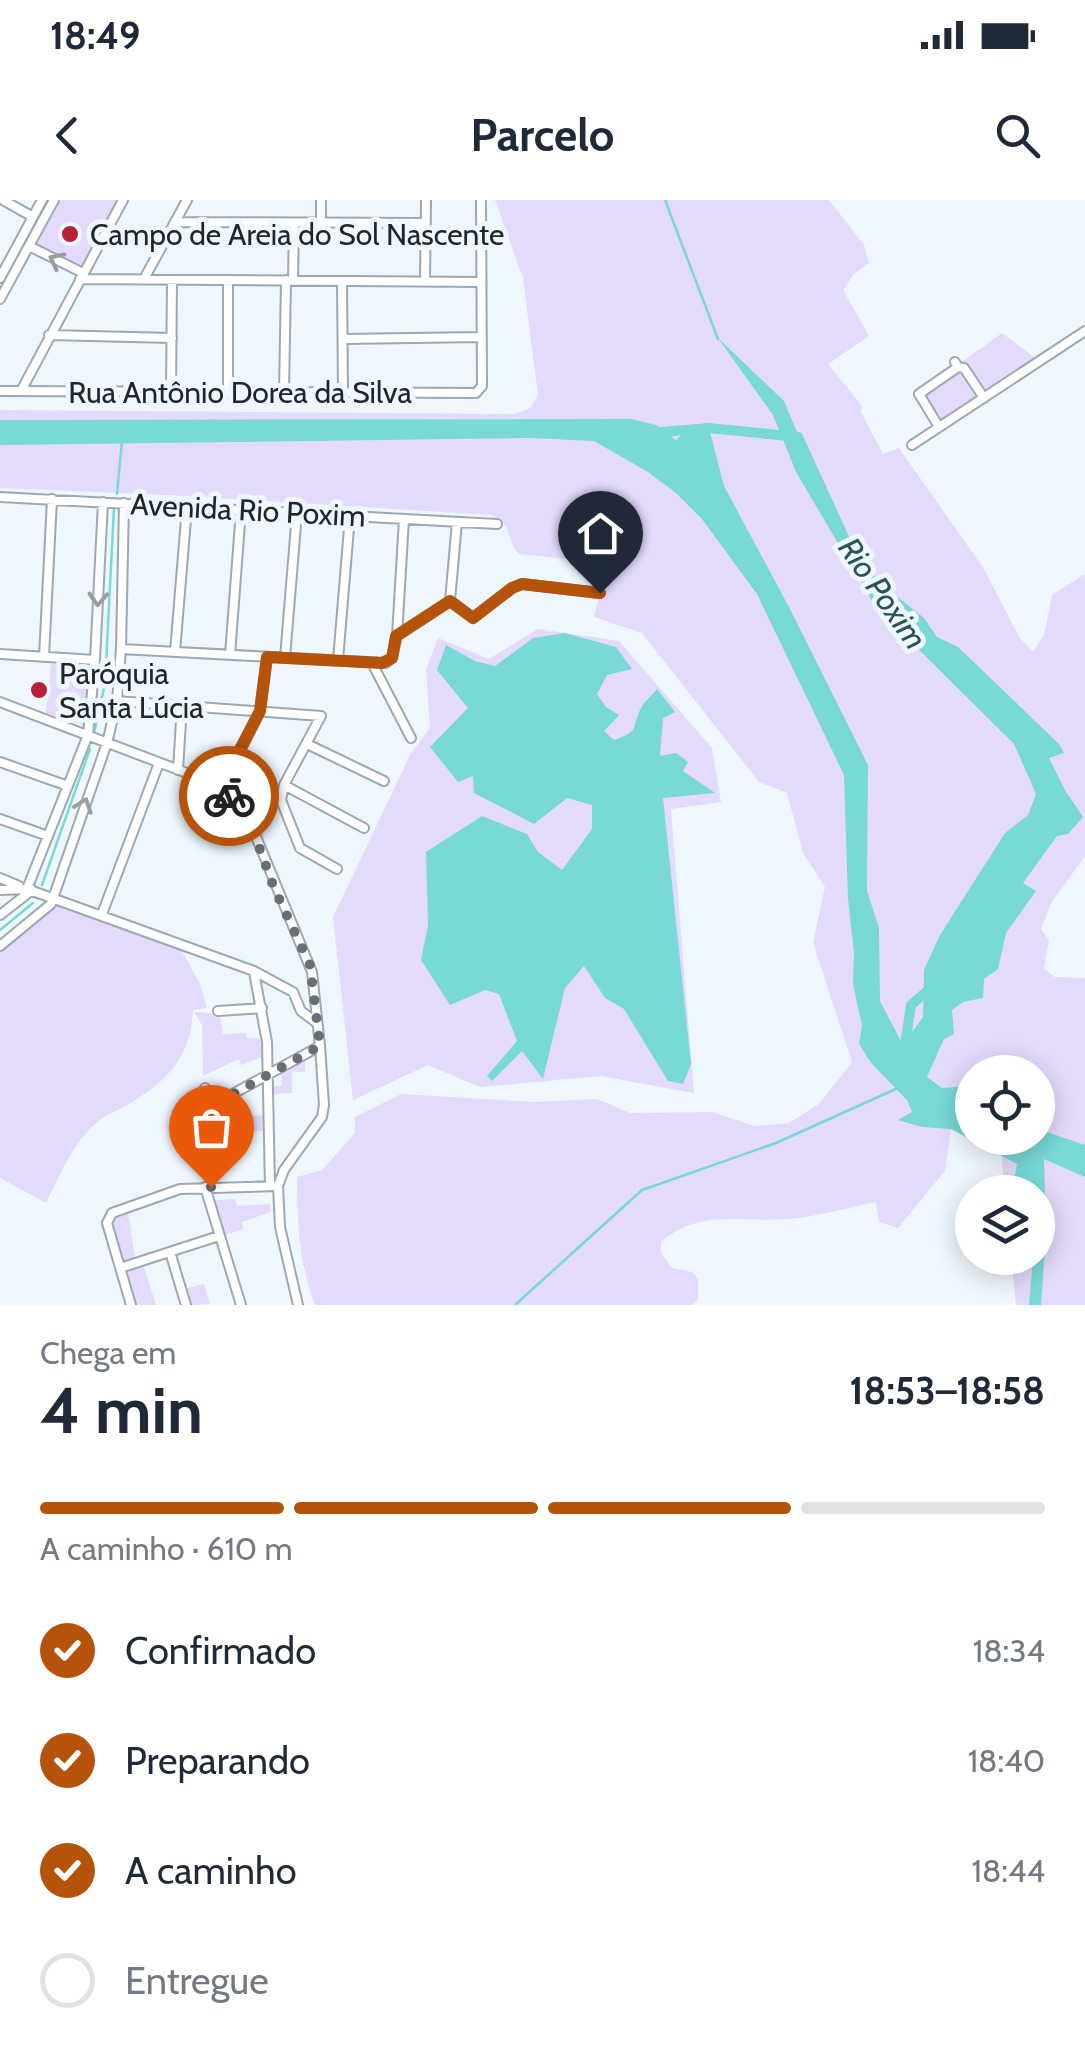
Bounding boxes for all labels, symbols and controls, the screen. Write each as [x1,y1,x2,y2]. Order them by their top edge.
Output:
text: 18:49 [50,12,140,59]
icon: back [40,108,95,163]
text: Parcelo [471,108,614,162]
icon: search [990,108,1045,163]
place label: Campo de Areia do Sol Nascente [90,216,504,253]
marker: Campo de Areia do Sol Nascente [59,223,81,245]
one-way arrow [48,253,66,272]
street label: Rua Antônio Dorea da Silva [68,374,412,411]
street label: Avenida Rio Poxim [130,485,366,535]
pin [558,491,643,594]
icon: home [573,506,628,561]
water label: Rio Poxim [831,530,935,656]
one-way arrow [88,592,109,608]
place label: Paróquia Santa Lúcia [59,655,204,726]
marker: Paróquia Santa Lúcia [28,679,50,701]
courier [179,746,279,846]
icon: bike [202,769,257,824]
one-way arrow [73,798,93,815]
map controls [955,1055,1055,1275]
button: locate [955,1055,1055,1155]
pin [169,1085,254,1188]
icon: bag [184,1100,239,1155]
button: layers [955,1175,1055,1275]
text: Chega em [40,1333,176,1372]
text: 18:53–18:58 [849,1367,1045,1414]
text: 4 min [40,1370,203,1449]
text: A caminho · 610 m [40,1529,292,1568]
icon: check [40,1623,95,1678]
text: Confirmado [125,1627,316,1674]
text: 18:34 [973,1631,1045,1670]
icon: check [40,1733,95,1788]
text: Preparando [125,1737,310,1784]
text: 18:40 [968,1741,1045,1780]
icon: check [40,1843,95,1898]
text: A caminho [125,1847,297,1894]
text: 18:44 [972,1851,1045,1890]
text: Entregue [125,1957,269,2004]

